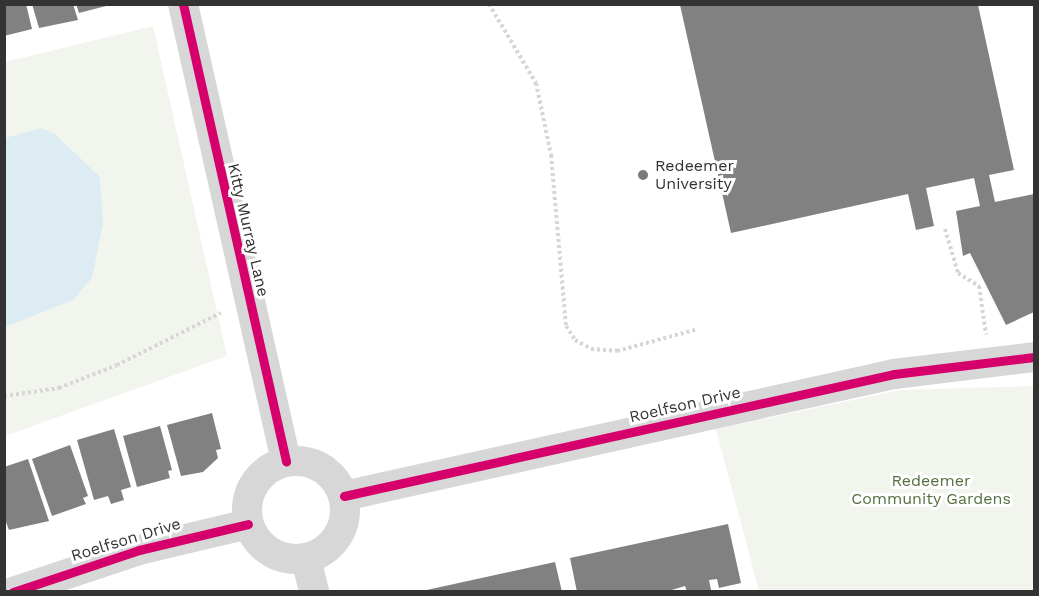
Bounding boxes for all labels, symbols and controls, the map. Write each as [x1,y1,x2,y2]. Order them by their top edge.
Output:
place label: Redeemer University [655,156,734,194]
street label: Kitty Murray Lane [223,161,273,299]
marker: Redeemer University [636,168,650,182]
street label: Roelfson Drive [628,383,742,427]
park label: Redeemer Community Gardens [851,471,1011,509]
street label: Roelfson Drive [69,514,183,566]

